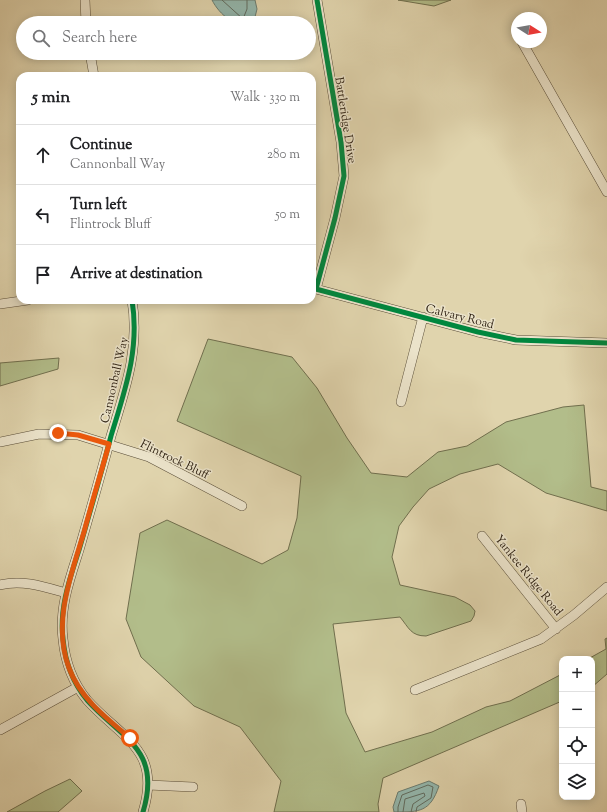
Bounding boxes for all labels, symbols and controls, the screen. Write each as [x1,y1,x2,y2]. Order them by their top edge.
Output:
north arrow [511,12,547,48]
search box [16,16,316,60]
icon: search [30,27,52,49]
text: Search here [62,28,137,49]
street label: Battleridge Drive [329,76,361,165]
text: 5 min [32,86,70,110]
text: Walk · 330 m [230,89,300,107]
text: Continue [70,135,132,156]
icon: ahead [32,144,54,166]
text: 280 m [267,146,300,164]
text: Cannonball Way [70,156,165,174]
text: Turn left [70,195,127,216]
icon: left [32,204,54,226]
text: 50 m [275,206,300,224]
text: Flintrock Bluff [70,216,151,234]
icon: arrive [32,264,54,286]
text: Arrive at destination [70,264,203,285]
street label: Calvary Road [424,300,496,334]
street label: Cannonball Way [96,335,134,425]
route end [49,424,67,442]
street label: Flintrock Bluff [137,435,213,485]
street label: Yankee Ridge Road [490,531,567,620]
map controls [559,656,595,800]
button: + [559,656,595,692]
button: − [559,692,595,728]
button: locate [559,728,595,764]
route start [121,729,139,747]
button: layers [559,764,595,800]

